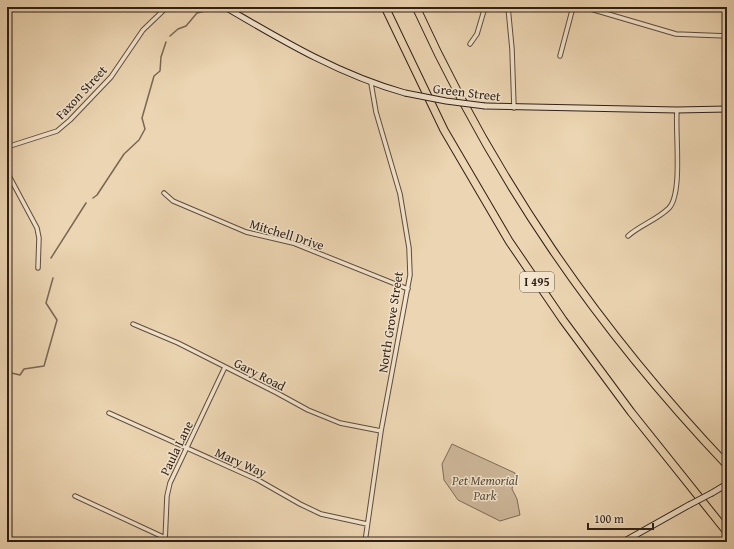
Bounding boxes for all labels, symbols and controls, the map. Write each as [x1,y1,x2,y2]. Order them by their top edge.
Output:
street label: Faxon Street [51,61,112,124]
street label: Green Street [432,79,502,106]
street label: Mitchell Drive [247,214,327,255]
street label: North Grove Street [373,270,408,374]
road number: I 495 [520,272,554,292]
street label: Gary Road [231,353,289,396]
street label: Paula Lane [155,418,198,479]
street label: Mary Way [212,443,270,482]
park label: Pet Memorial Park [451,471,518,505]
scale bar [588,505,653,531]
text: 100 m [594,510,624,527]

